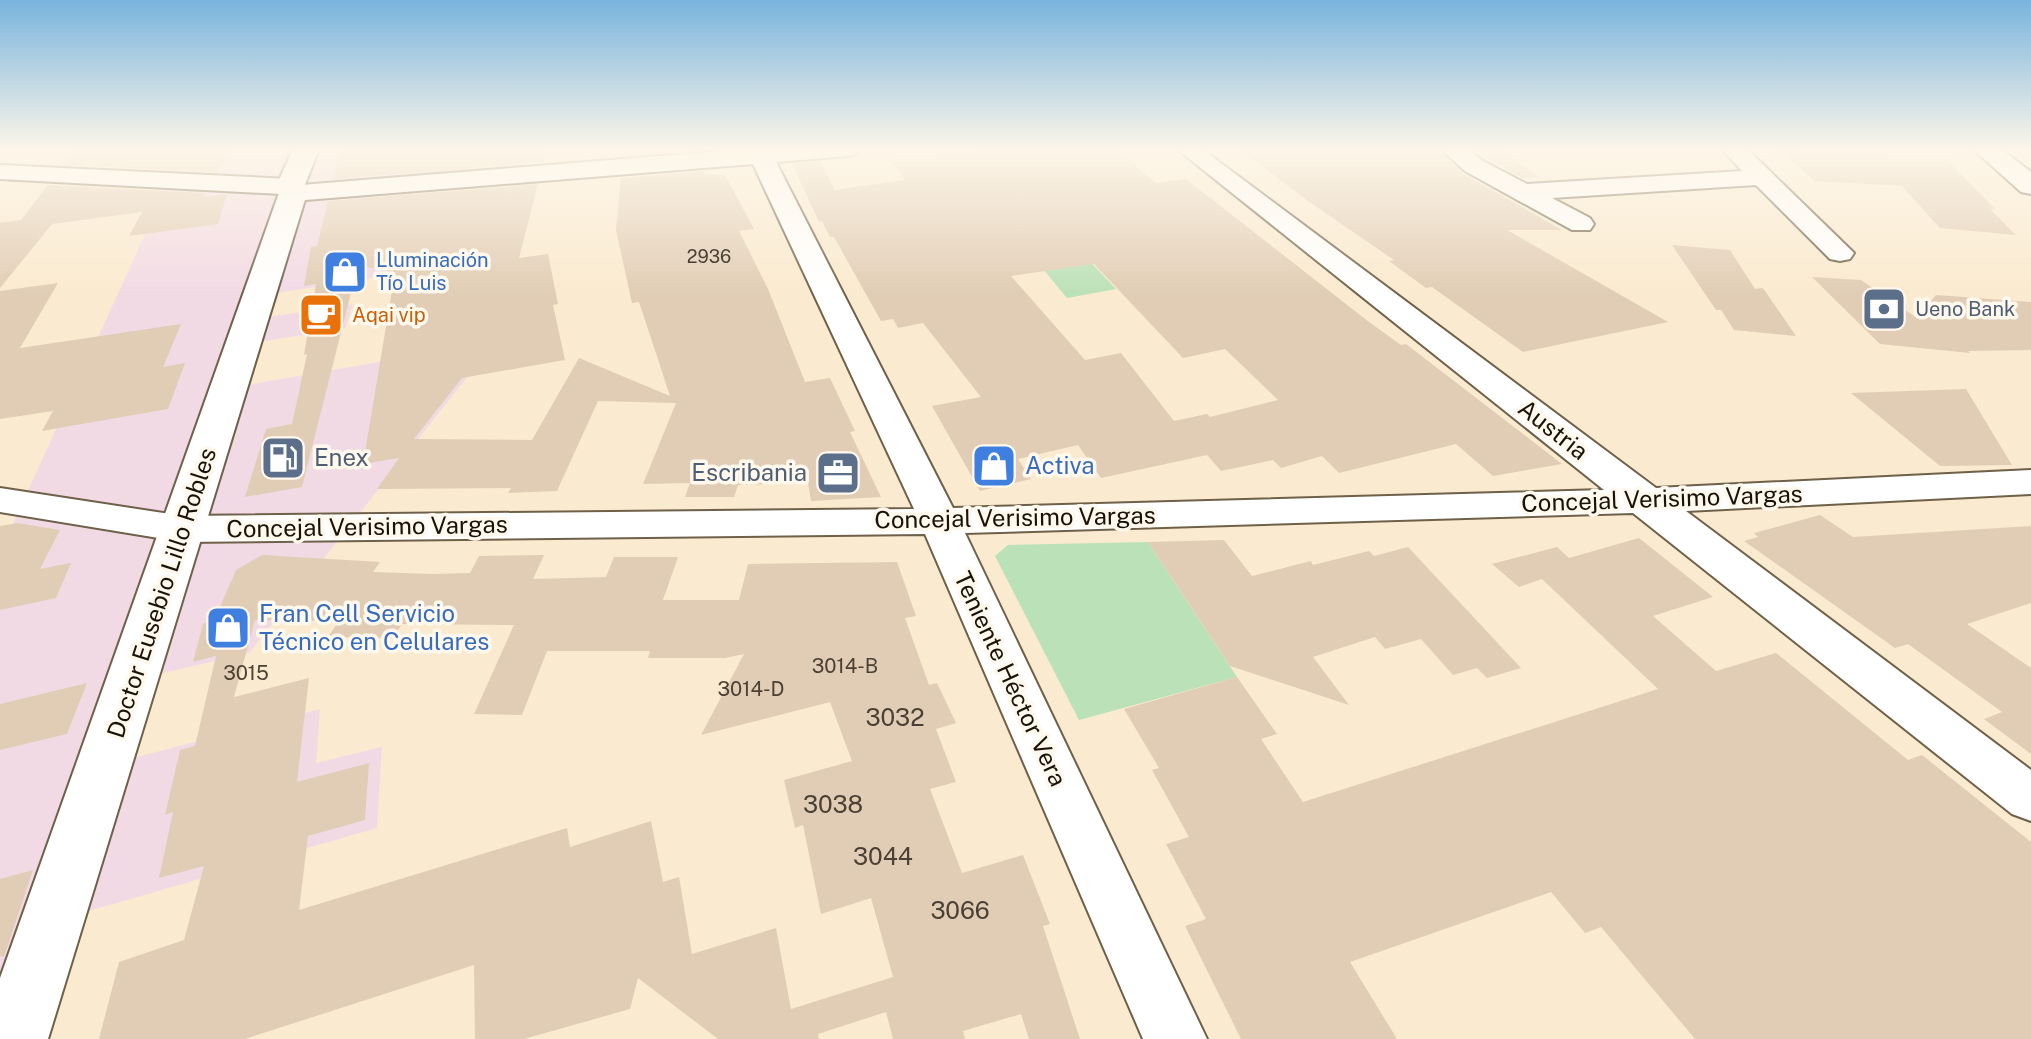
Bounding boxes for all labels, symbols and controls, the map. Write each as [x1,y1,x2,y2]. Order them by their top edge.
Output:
house number: 2936 [687,246,731,267]
shop icon: Lluminación Tío Luis [321,248,369,296]
place label: Lluminación Tío Luis [376,248,489,295]
bank icon: Ueno Bank [1860,285,1908,333]
cafe icon: Aqai vip [297,291,345,339]
place label: Ueno Bank [1915,297,2015,321]
place label: Aqai vip [352,303,426,327]
street label: Austria [1513,393,1594,465]
fuel station icon: Enex [259,434,307,482]
shop icon: Activa [970,442,1018,490]
place label: Enex [314,443,369,471]
street label: Doctor Eusebio Lillo Robles [101,444,221,741]
office icon: Escribania [814,449,862,497]
place label: Activa [1025,451,1095,479]
place label: Escribania [691,458,807,486]
street label: Concejal Verisimo Vargas [1521,479,1803,517]
street label: Concejal Verisimo Vargas [874,501,1156,533]
street label: Concejal Verisimo Vargas [226,510,508,542]
street label: Teniente Héctor Vera [949,567,1073,790]
place label: Fran Cell Servicio Técnico en Celulares [259,599,489,655]
shop icon: Fran Cell Servicio Técnico en Celulares [204,604,252,652]
house number: 3014-B [812,654,878,678]
house number: 3015 [223,661,269,685]
house number: 3014-D [718,677,784,701]
house number: 3032 [866,703,924,731]
house number: 3038 [803,790,863,818]
house number: 3044 [853,842,913,870]
house number: 3066 [930,896,990,924]

